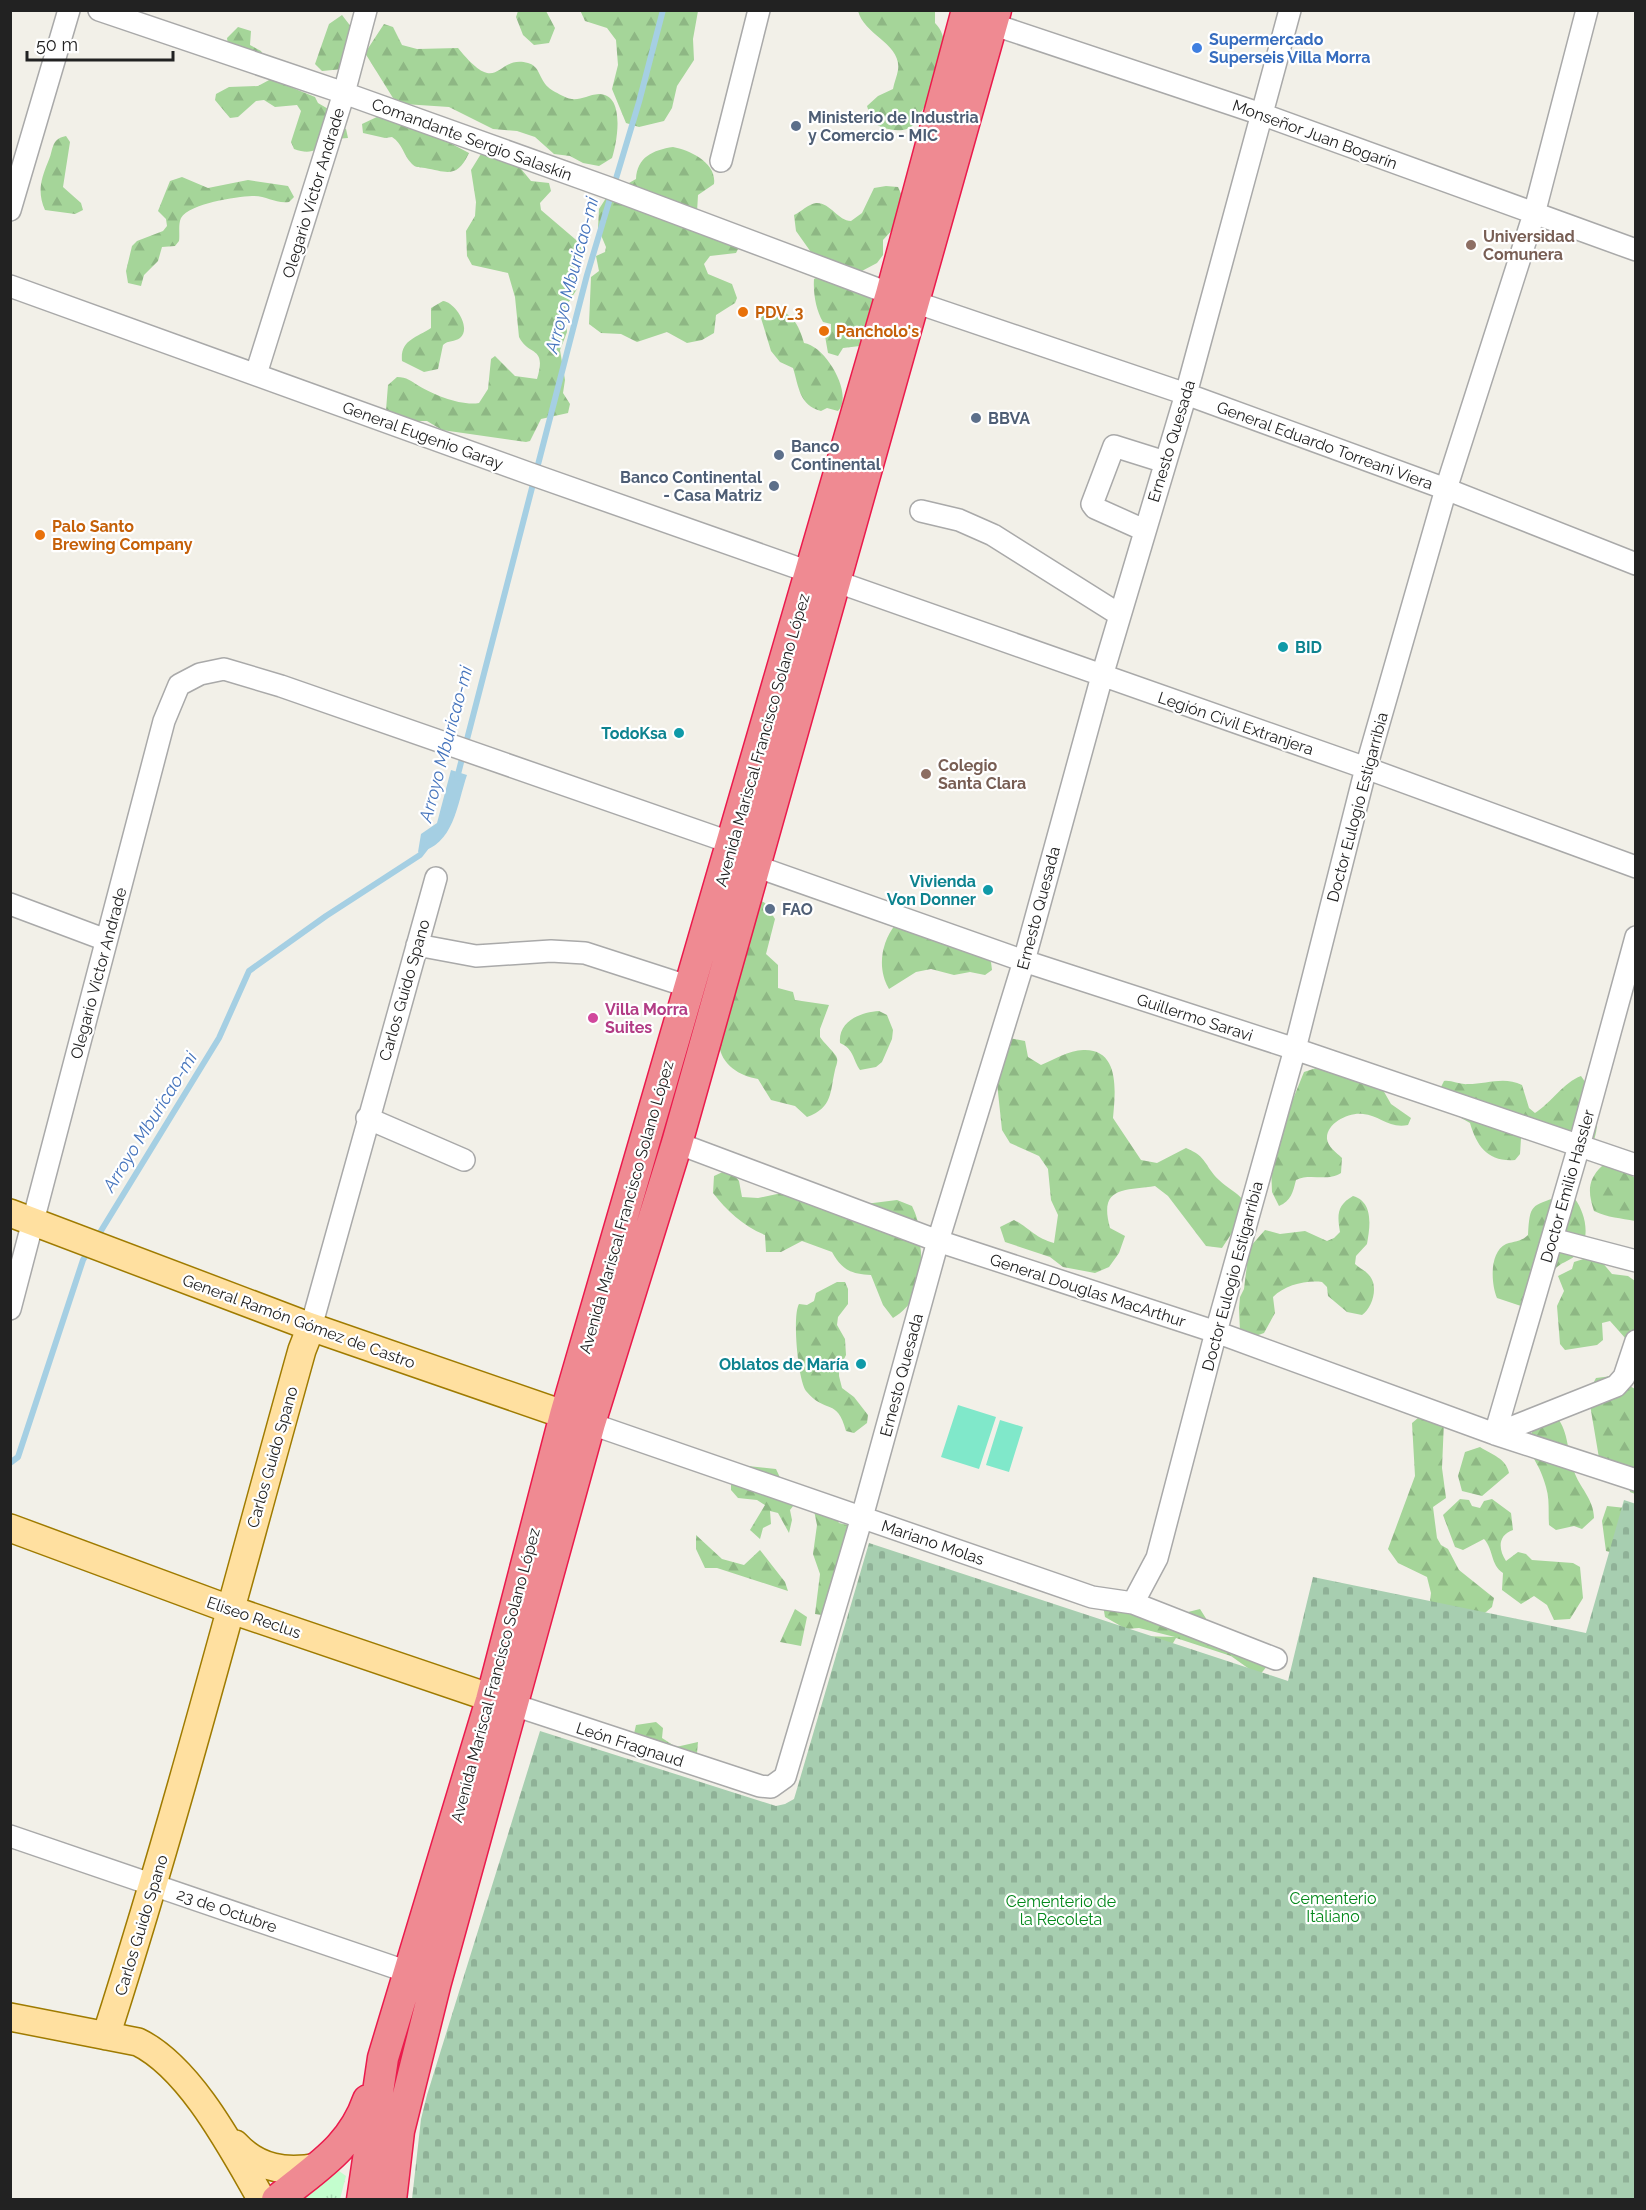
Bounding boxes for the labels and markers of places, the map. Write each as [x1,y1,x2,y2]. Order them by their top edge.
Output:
place label: Supermercado Superseis Villa Morra [1209,30,1370,67]
marker: Supermercado Superseis Villa Morra [1190,41,1204,55]
place label: Ministerio de Industria y Comercio - MIC [808,108,979,145]
marker: Ministerio de Industria y Comercio - MIC [789,119,803,133]
place label: Universidad Comunera [1483,227,1575,264]
marker: Universidad Comunera [1464,238,1478,252]
place label: PDV_3 [755,303,803,322]
marker: PDV_3 [736,305,750,319]
place label: Pancholo's [836,322,919,341]
marker: Pancholo's [817,324,831,338]
place label: BBVA [988,409,1030,428]
marker: BBVA [969,411,983,425]
place label: Banco Continental [791,437,882,474]
marker: Banco Continental [772,448,786,462]
place label: Banco Continental - Casa Matriz [620,468,763,505]
marker: Banco Continental - Casa Matriz [767,479,781,493]
place label: Palo Santo Brewing Company [52,517,193,554]
marker: Palo Santo Brewing Company [33,528,47,542]
place label: BID [1295,638,1322,657]
marker: BID [1276,640,1290,654]
place label: TodoKsa [601,724,667,743]
marker: TodoKsa [672,726,686,740]
place label: Colegio Santa Clara [938,756,1026,793]
marker: Colegio Santa Clara [919,767,933,781]
place label: Vivienda Von Donner [887,872,976,909]
marker: Vivienda Von Donner [981,883,995,897]
place label: FAO [782,900,813,919]
marker: FAO [763,902,777,916]
place label: Villa Morra Suites [605,1000,688,1037]
marker: Villa Morra Suites [586,1011,600,1025]
place label: Oblatos de María [719,1355,849,1374]
marker: Oblatos de María [854,1357,868,1371]

